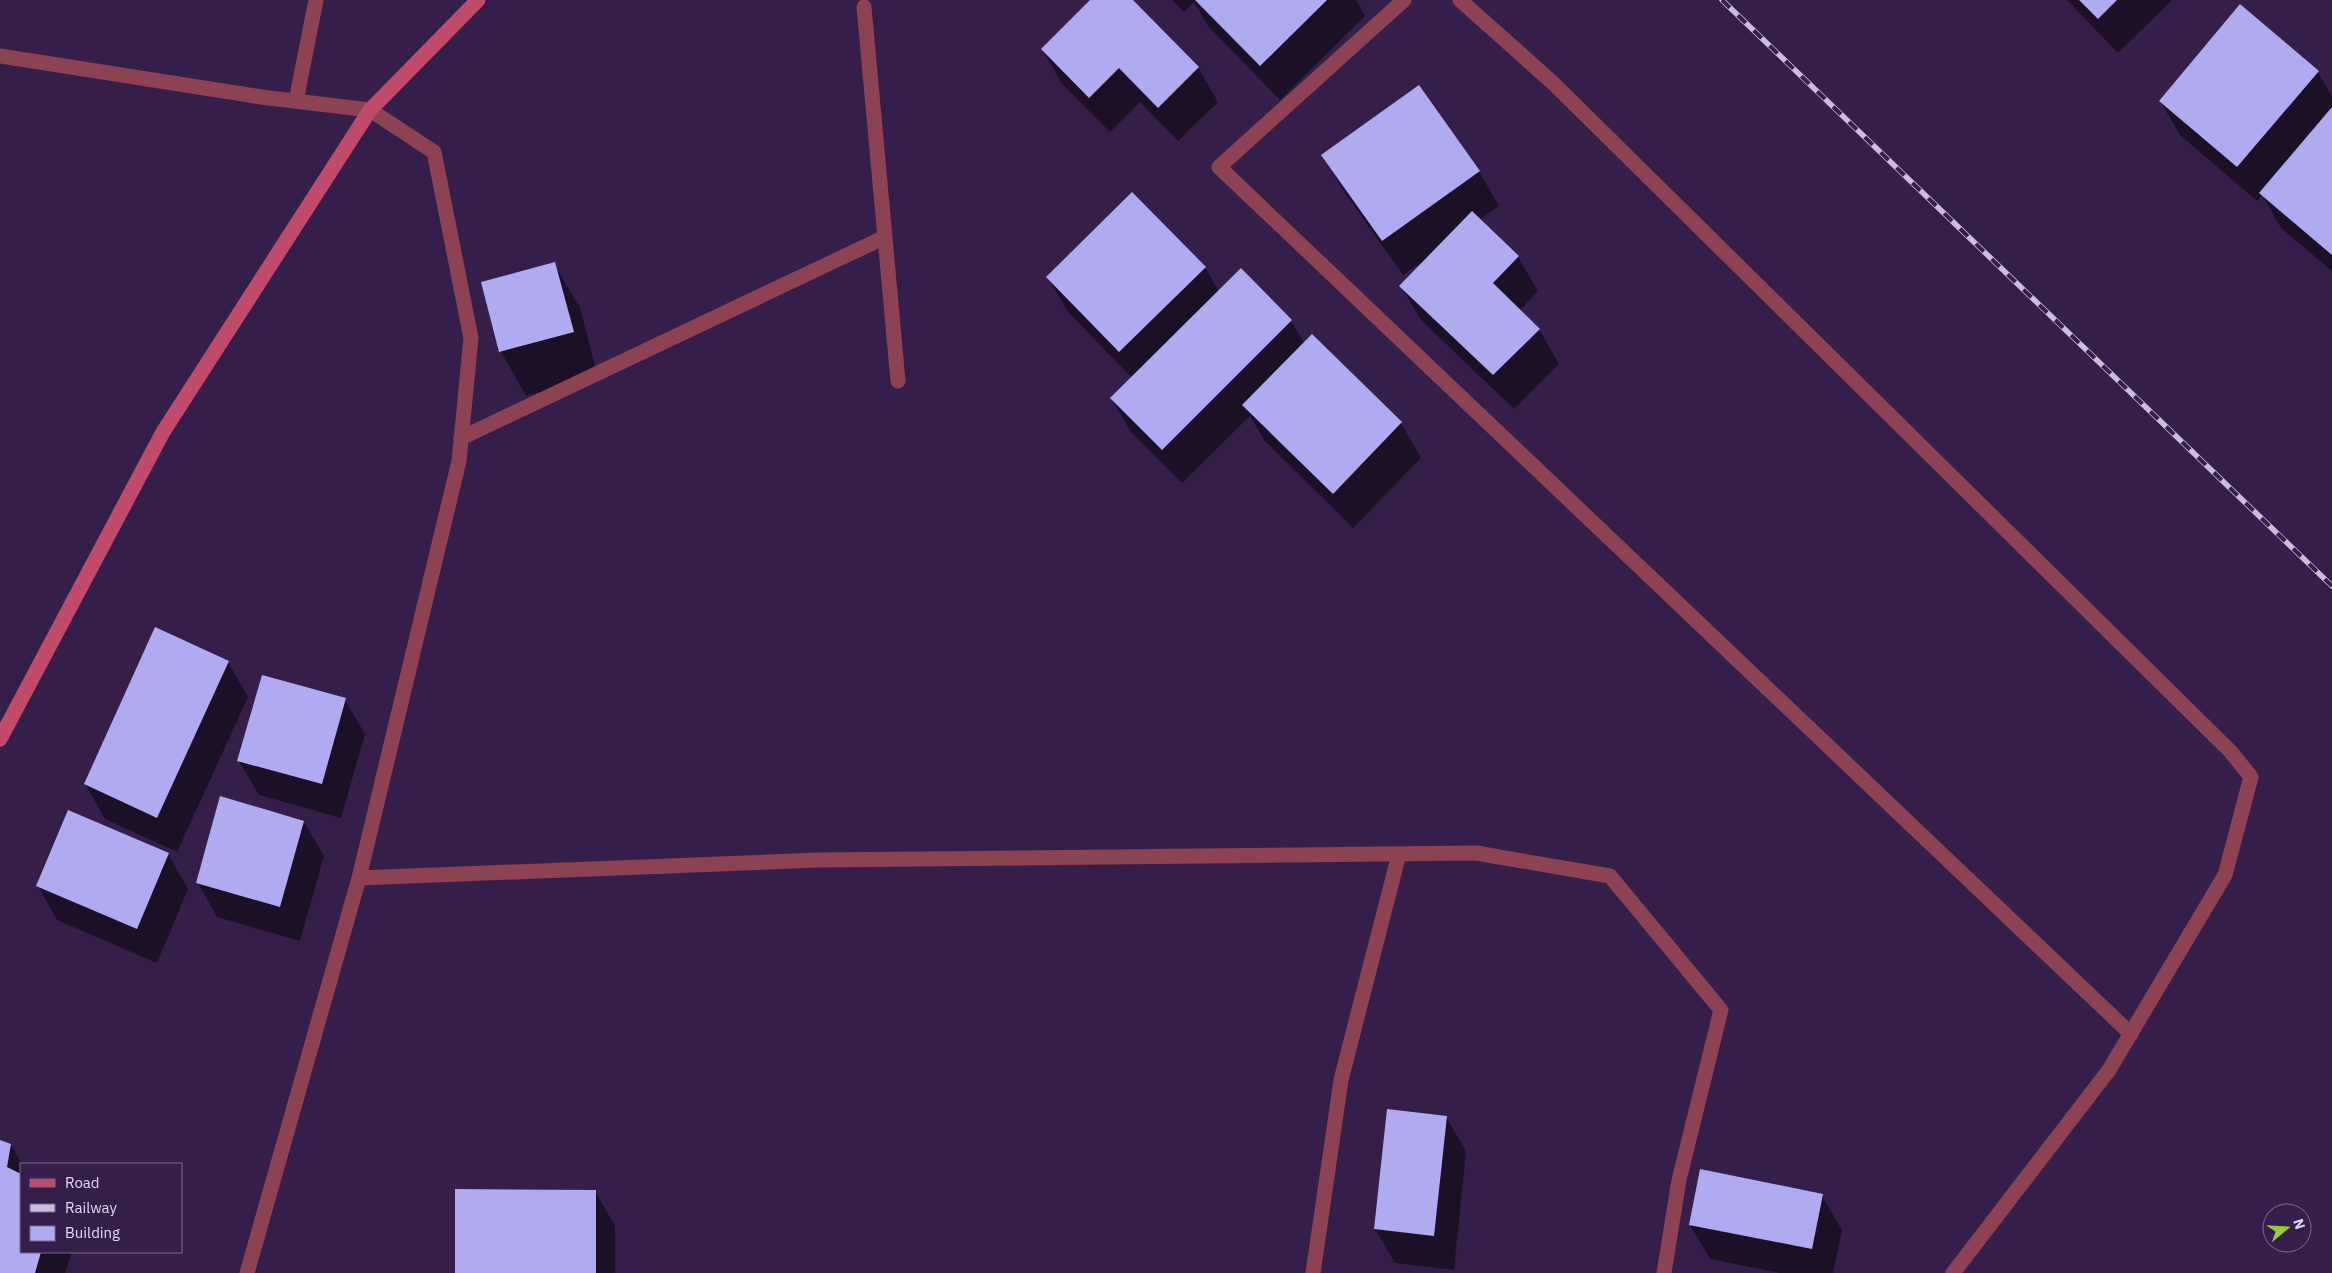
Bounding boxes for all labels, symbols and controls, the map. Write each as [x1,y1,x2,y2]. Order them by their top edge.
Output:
legend [20,1163,182,1253]
text: Road [65,1173,100,1192]
text: Railway [65,1198,118,1217]
north arrow [2262,1203,2312,1253]
text: N [2289,1216,2309,1232]
text: Building [65,1223,120,1242]

